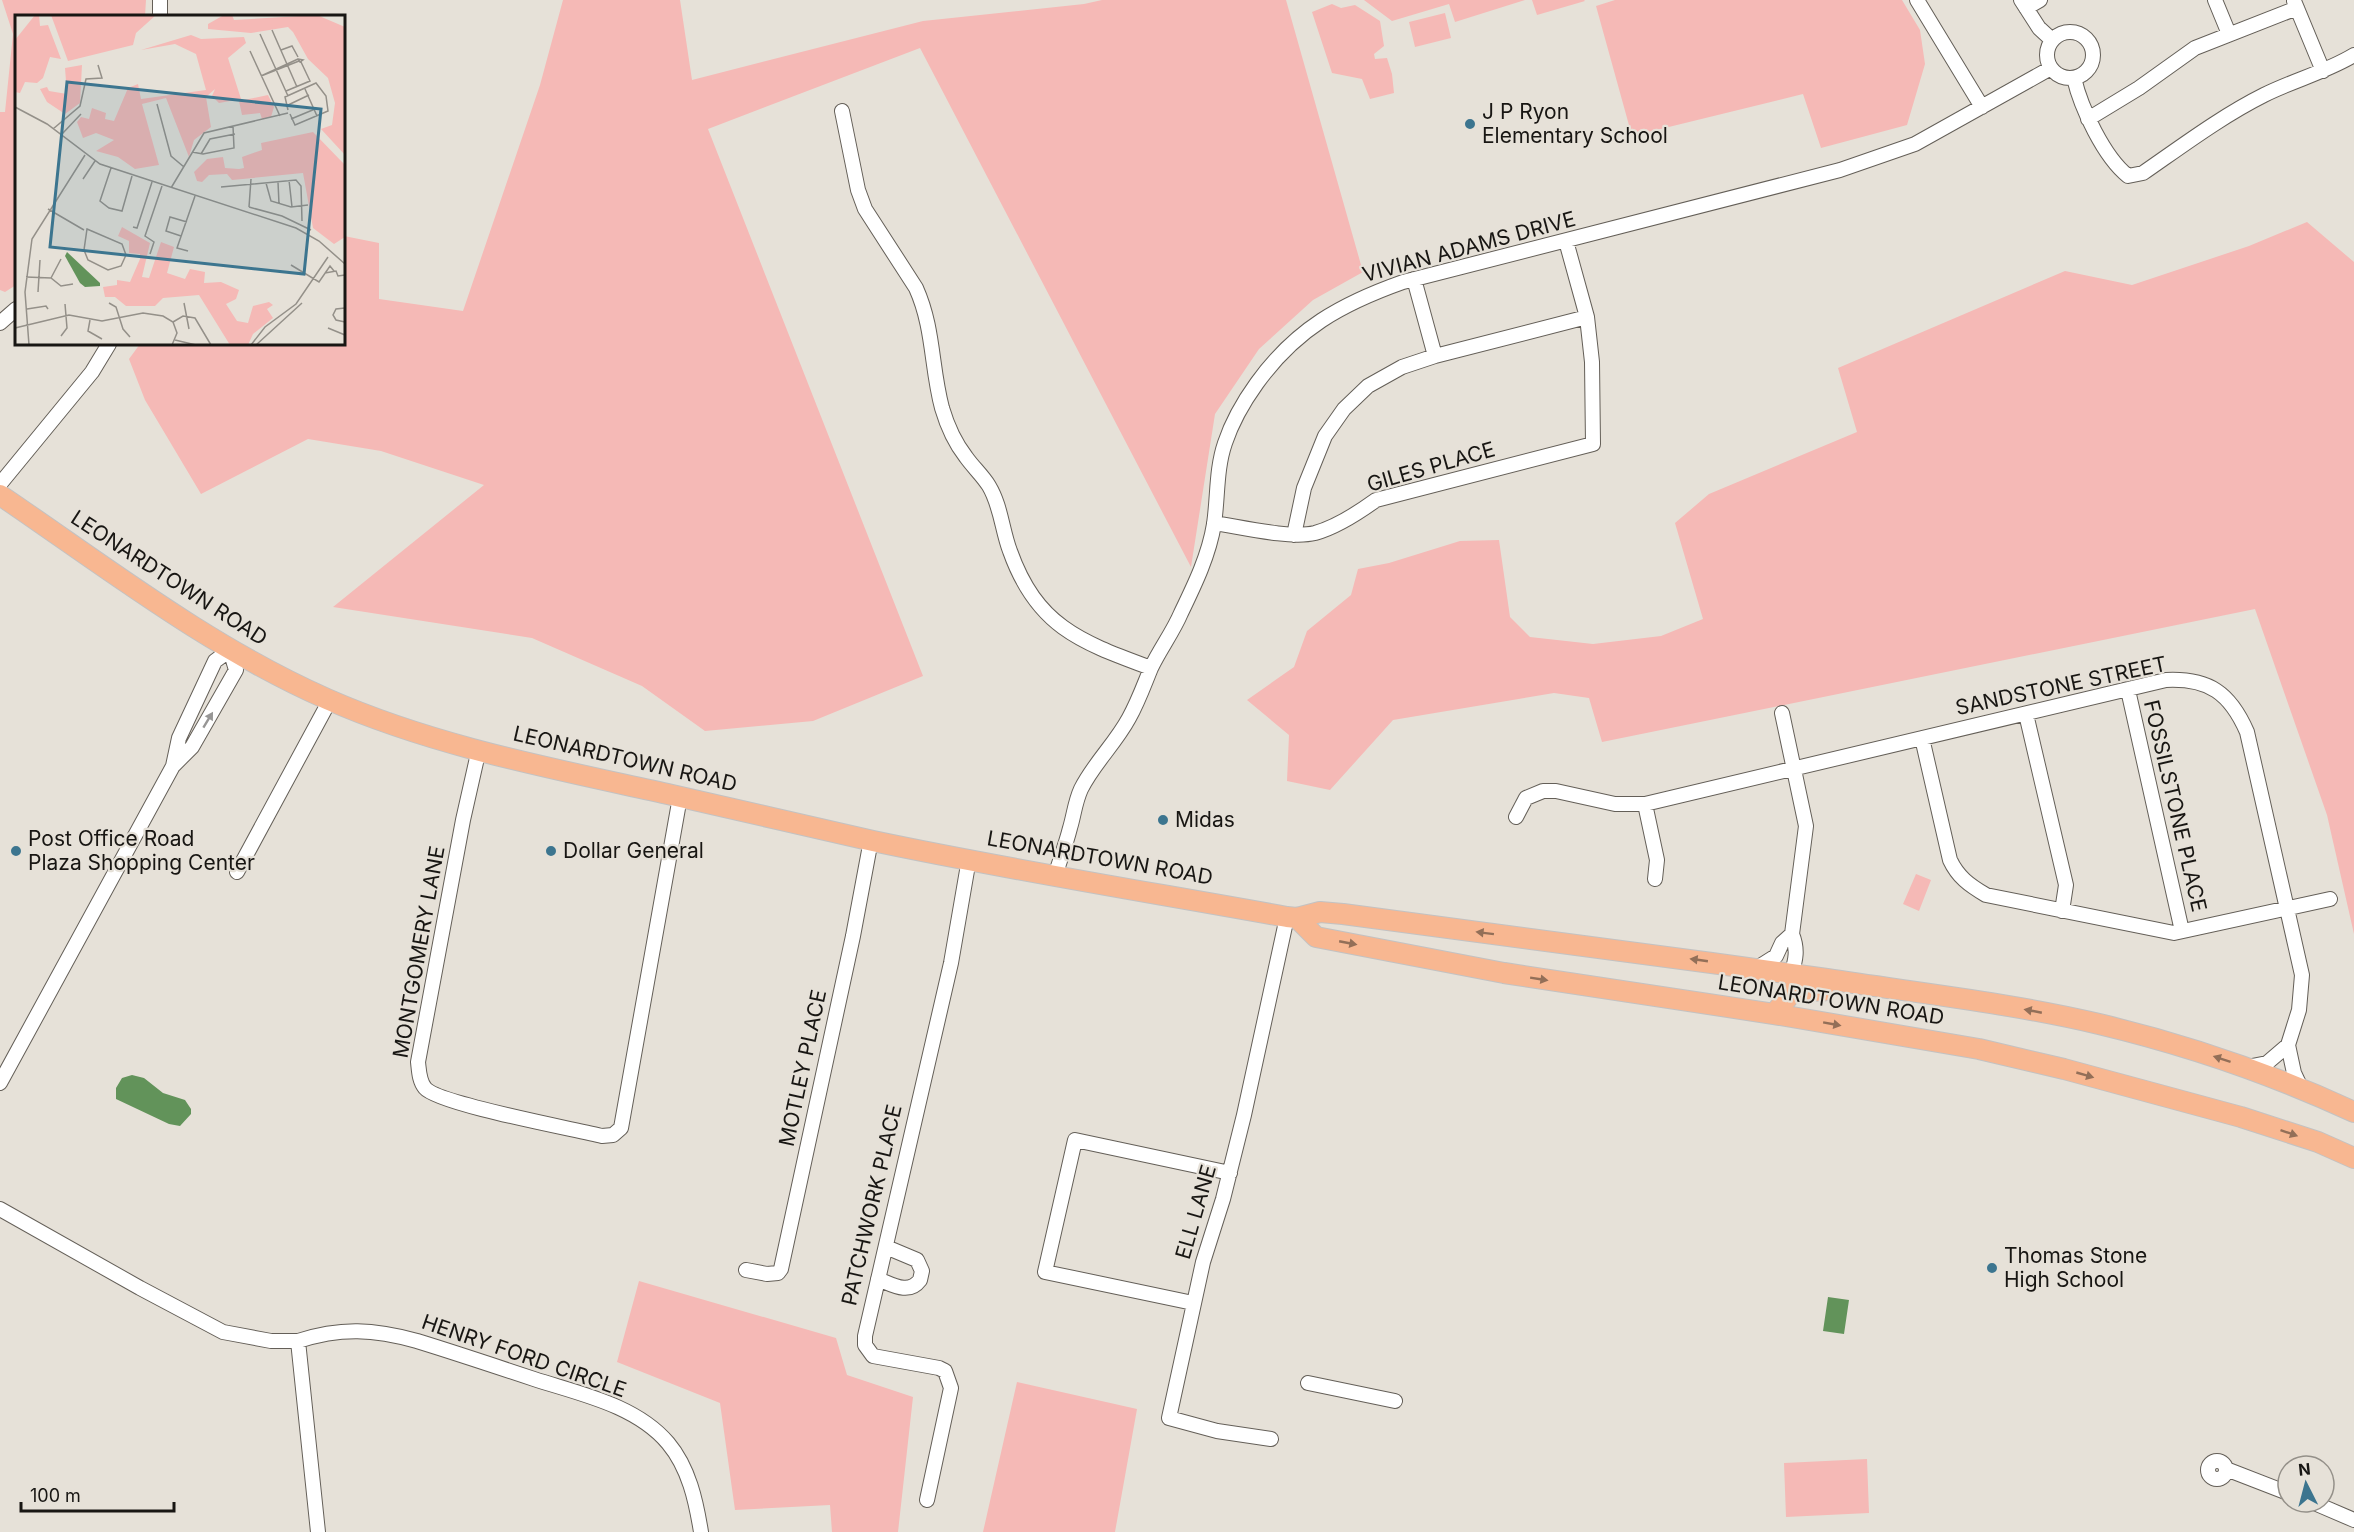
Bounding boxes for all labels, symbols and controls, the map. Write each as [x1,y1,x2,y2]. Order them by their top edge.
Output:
inset map [15,15,345,345]
place label: J P Ryon Elementary School [1482,99,1668,148]
marker: J P Ryon Elementary School [1463,117,1477,131]
street label: VIVIAN ADAMS DRIVE [1360,206,1578,287]
street label: GILES PLACE [1364,436,1498,497]
street label: LEONARDTOWN ROAD [67,505,272,650]
street label: SANDSTONE STREET [1953,651,2169,720]
street label: FOSSILSTONE PLACE [2139,697,2212,914]
one-way arrow [203,712,214,728]
street label: LEONARDTOWN ROAD [511,721,739,796]
place label: Midas [1175,807,1235,832]
marker: Midas [1156,813,1170,827]
street label: LEONARDTOWN ROAD [985,825,1215,890]
place label: Post Office Road Plaza Shopping Center [28,826,255,875]
place label: Dollar General [563,838,704,863]
marker: Post Office Road Plaza Shopping Center [9,844,23,858]
street label: MONTGOMERY LANE [388,844,449,1060]
marker: Dollar General [544,844,558,858]
one-way arrow [1476,928,1495,937]
one-way arrow [1338,939,1357,948]
one-way arrow [1690,956,1709,965]
street label: LEONARDTOWN ROAD [1716,969,1946,1030]
one-way arrow [1530,974,1549,983]
street label: MOTLEY PLACE [774,987,831,1149]
one-way arrow [2023,1006,2042,1015]
one-way arrow [1823,1020,1842,1029]
one-way arrow [2213,1054,2231,1064]
one-way arrow [2076,1071,2094,1080]
street label: PATCHWORK PLACE [836,1102,907,1308]
one-way arrow [2280,1128,2298,1138]
street label: ELL LANE [1170,1162,1221,1262]
place label: Thomas Stone High School [2004,1243,2147,1292]
marker: Thomas Stone High School [1985,1261,1999,1275]
street label: HENRY FORD CIRCLE [419,1309,630,1402]
north arrow [2276,1454,2336,1514]
text: N [2297,1458,2312,1480]
scale bar [21,1475,174,1513]
text: 100 m [30,1485,81,1506]

